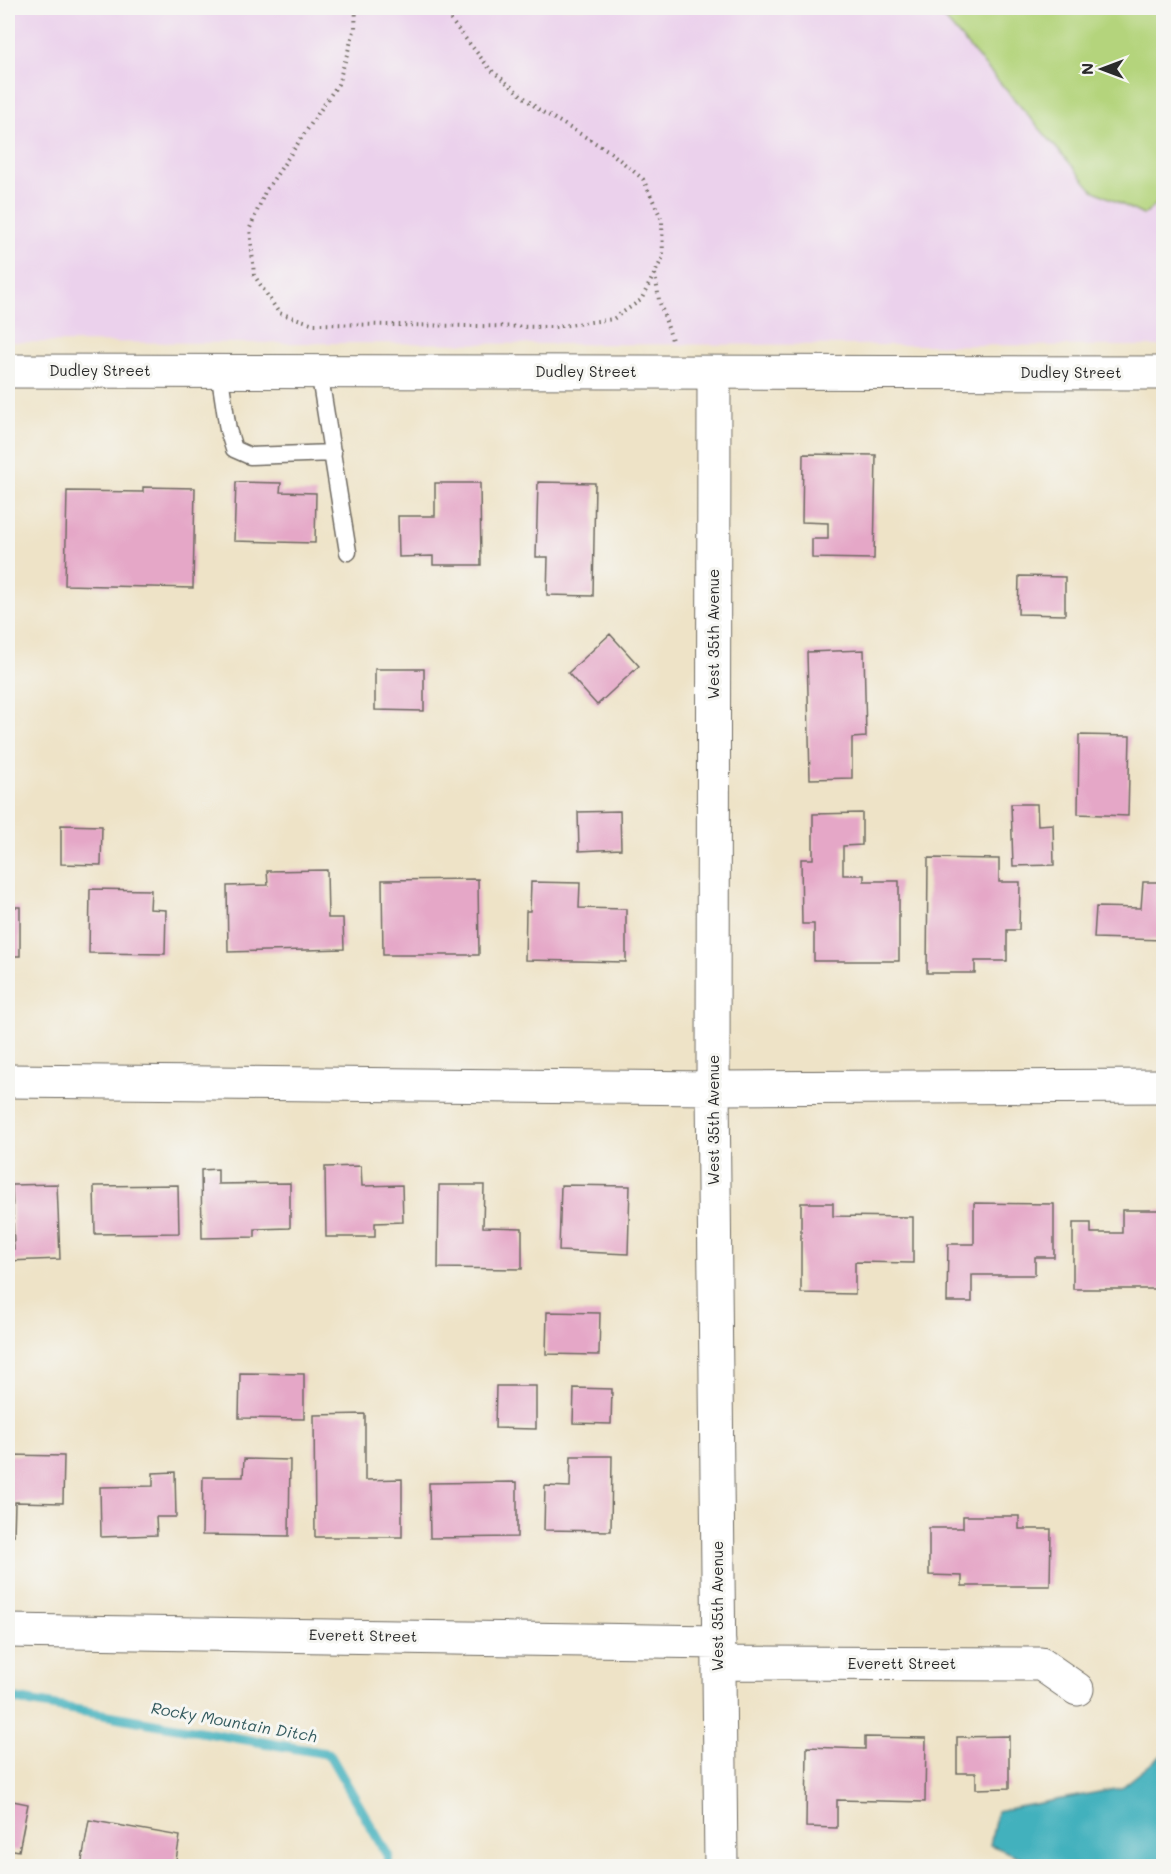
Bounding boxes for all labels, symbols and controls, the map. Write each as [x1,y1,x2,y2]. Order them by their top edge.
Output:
north arrow [1072,39,1132,99]
text: N [1076,63,1097,75]
street label: Dudley Street [49,360,151,380]
street label: Dudley Street [535,361,637,381]
street label: Dudley Street [1020,362,1122,382]
street label: West 35th Avenue [703,569,723,699]
street label: West 35th Avenue [703,1055,723,1185]
street label: West 35th Avenue [707,1541,727,1671]
street label: Everett Street [309,1624,417,1646]
street label: Everett Street [848,1653,956,1673]
water label: Rocky Mountain Ditch [149,1697,319,1746]

